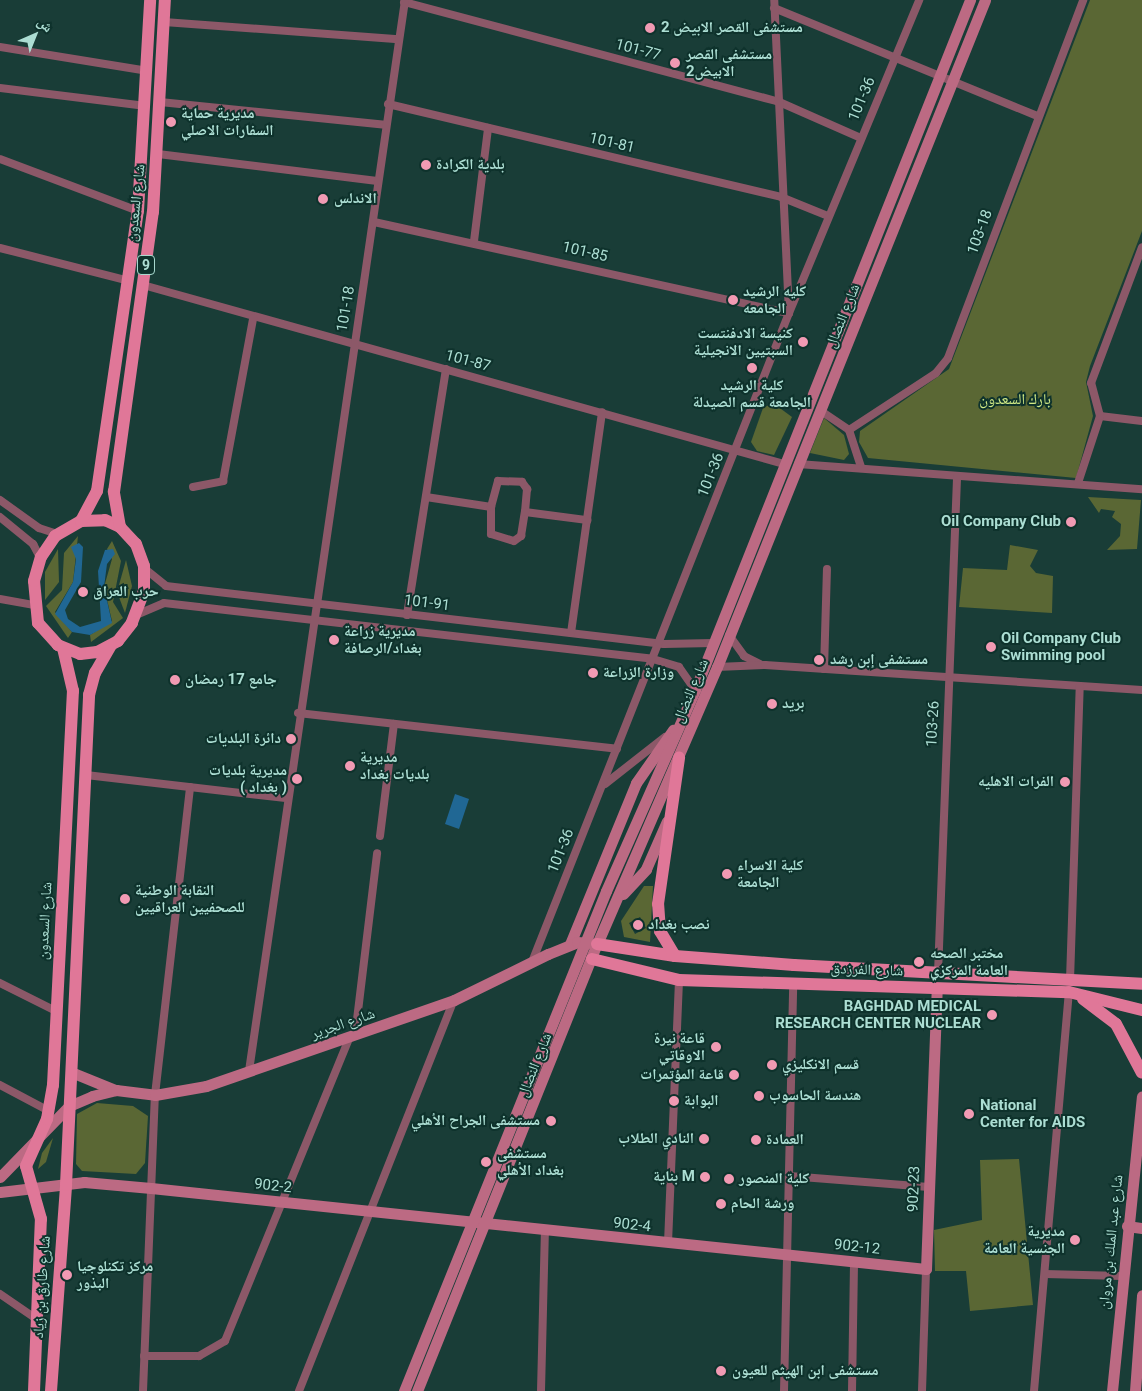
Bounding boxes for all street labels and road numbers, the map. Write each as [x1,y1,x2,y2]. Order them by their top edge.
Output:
street label: 101-77 [613,35,663,65]
street label: 101-36 [845,74,879,124]
street label: 101-81 [587,129,637,157]
street label: شارع السعدون [123,163,149,243]
street label: 103-18 [964,207,996,257]
street label: 101-85 [560,238,610,266]
road number: 9 [136,254,156,276]
street label: شارع النضال [822,281,864,351]
street label: 101-18 [333,285,359,333]
street label: 101-87 [443,346,493,376]
street label: 101-36 [694,450,728,500]
street label: 101-91 [403,591,451,615]
street label: شارع النضال [669,656,713,726]
street label: 103-26 [923,700,943,748]
street label: 101-36 [544,826,578,876]
street label: شارع السعدون [34,882,56,960]
street label: شارع الفرزدق [830,960,904,980]
street label: شارع الجرير [309,1005,377,1043]
street label: شارع النضال [514,1030,556,1100]
street label: 902-23 [904,1166,924,1212]
street label: شارع عبد الملك بن مروان [1095,1174,1127,1310]
street label: 902-2 [253,1175,293,1197]
street label: 902-4 [612,1214,652,1236]
street label: شارع طارق بن زياد [29,1235,55,1339]
street label: 902-12 [833,1236,881,1258]

